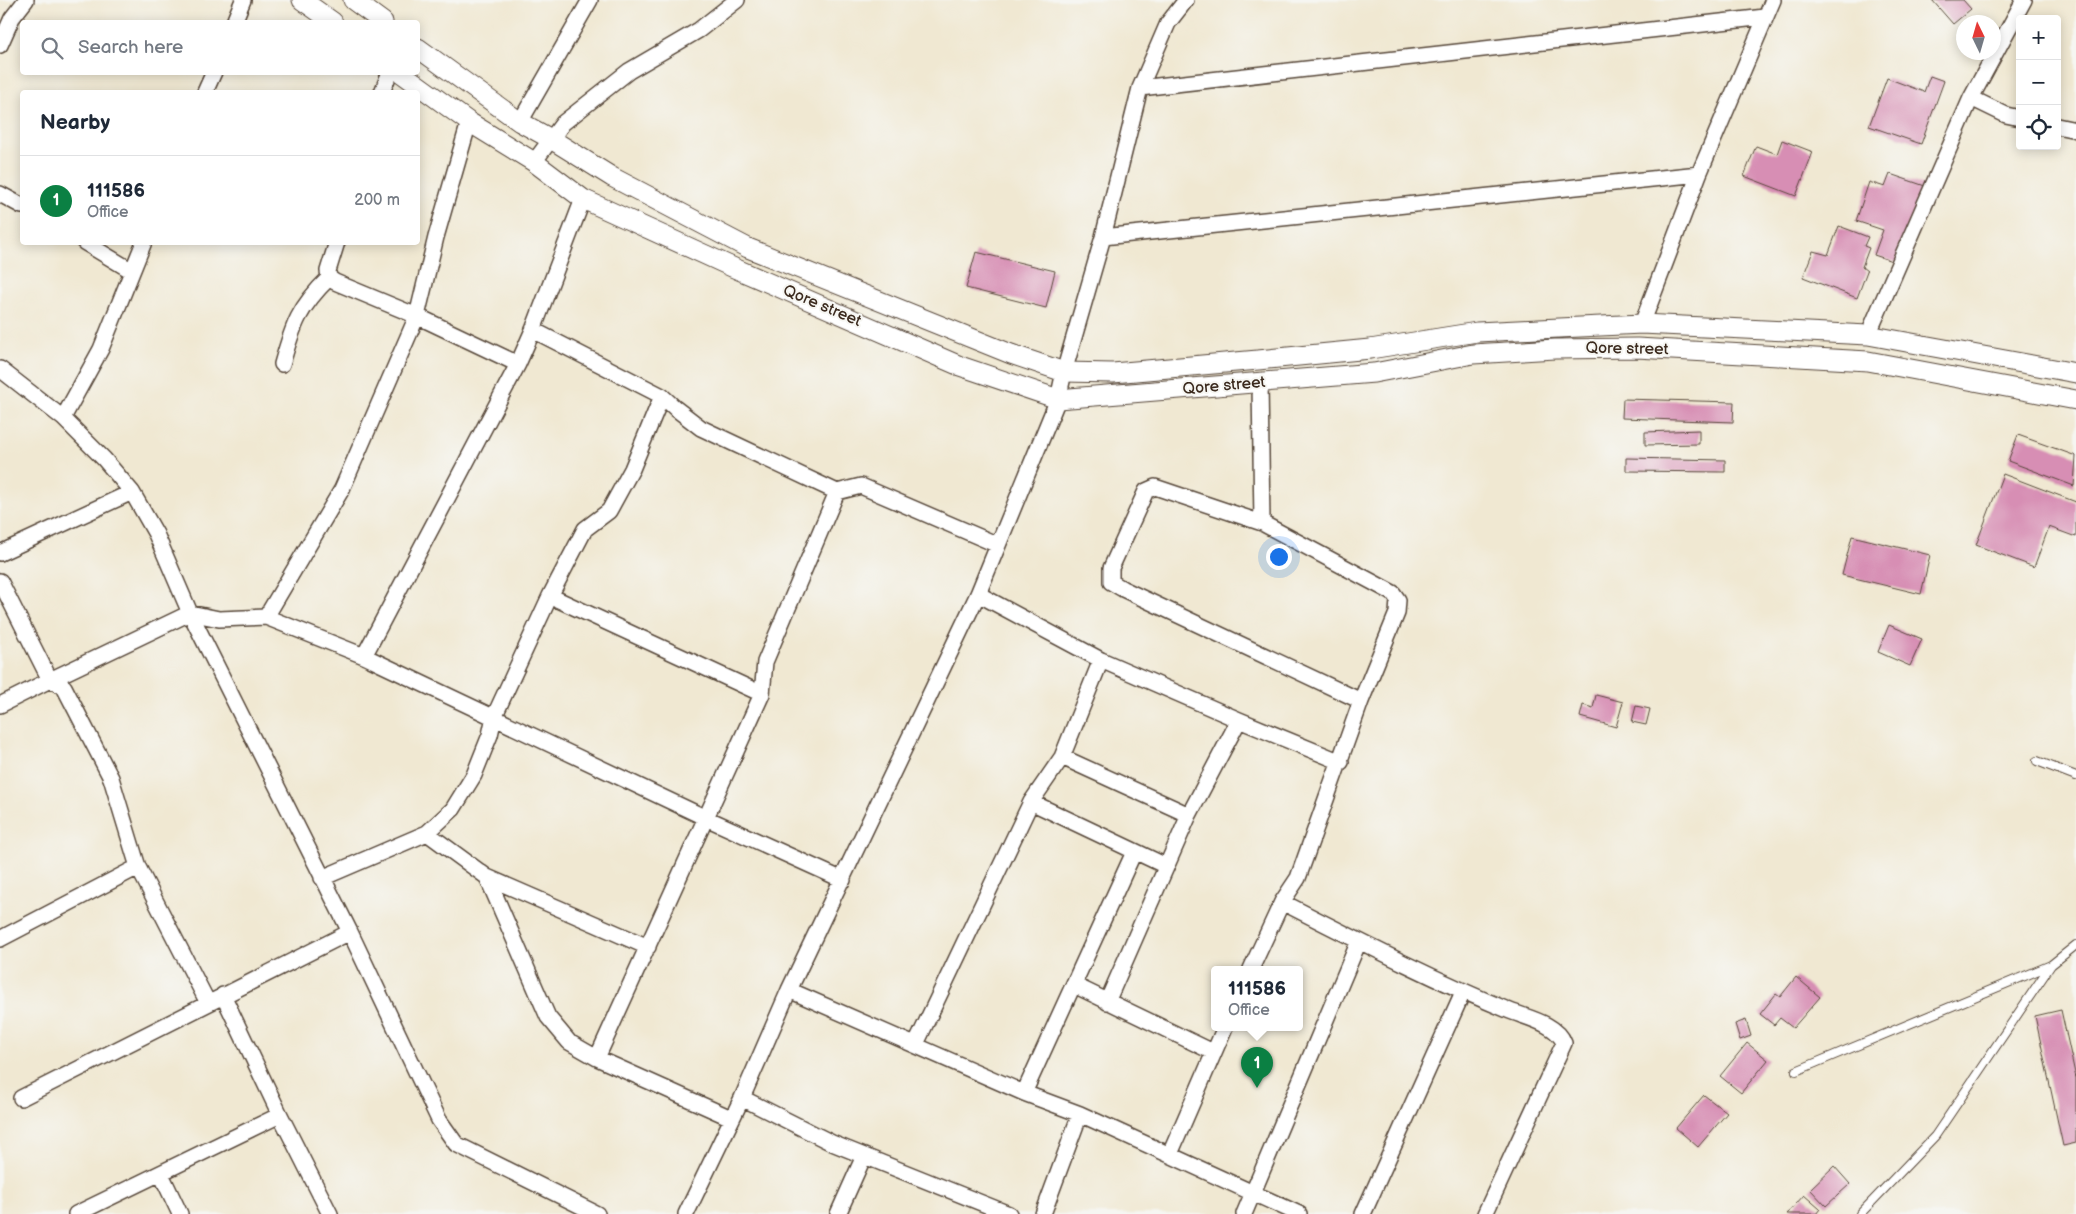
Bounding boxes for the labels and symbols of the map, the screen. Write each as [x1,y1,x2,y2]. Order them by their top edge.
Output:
north arrow [1956,15,2001,60]
street label: Qore street [780,281,864,331]
street label: Qore street [1585,339,1669,359]
street label: Qore street [1182,373,1266,399]
your location [1266,544,1292,570]
pin: 1 [1241,1047,1273,1088]

